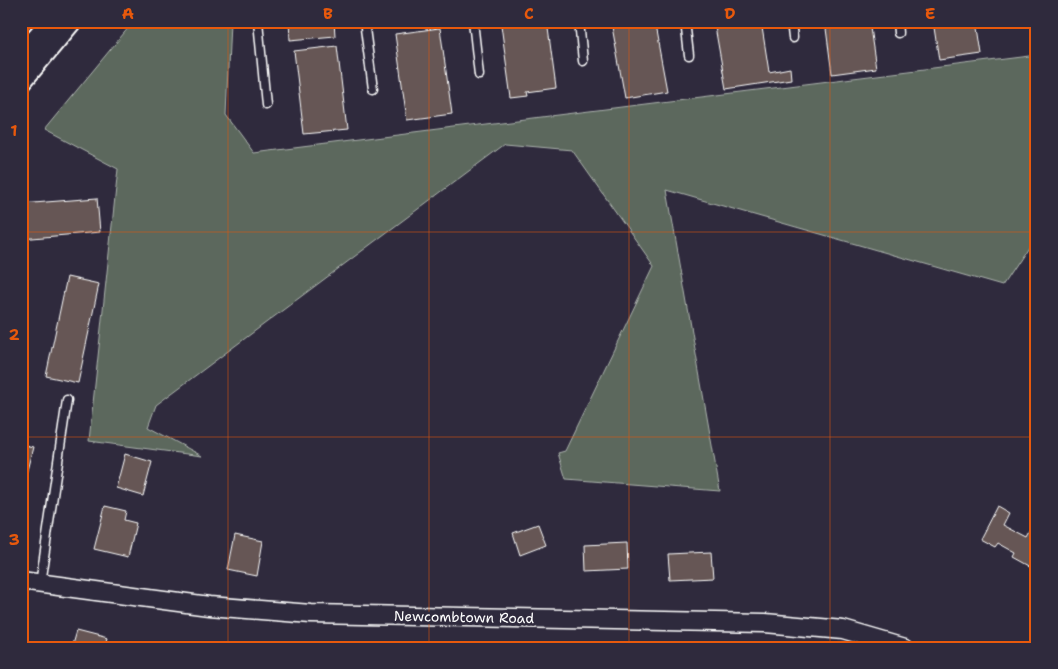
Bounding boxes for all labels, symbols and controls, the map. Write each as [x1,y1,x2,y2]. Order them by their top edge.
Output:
text: A [122,3,134,24]
text: B [323,3,333,24]
text: C [524,3,534,24]
text: D [724,3,736,24]
text: E [925,3,935,24]
text: 1 [10,120,18,141]
text: 2 [8,324,20,345]
text: 3 [8,529,20,550]
street label: Newcombtown Road [394,607,534,627]

